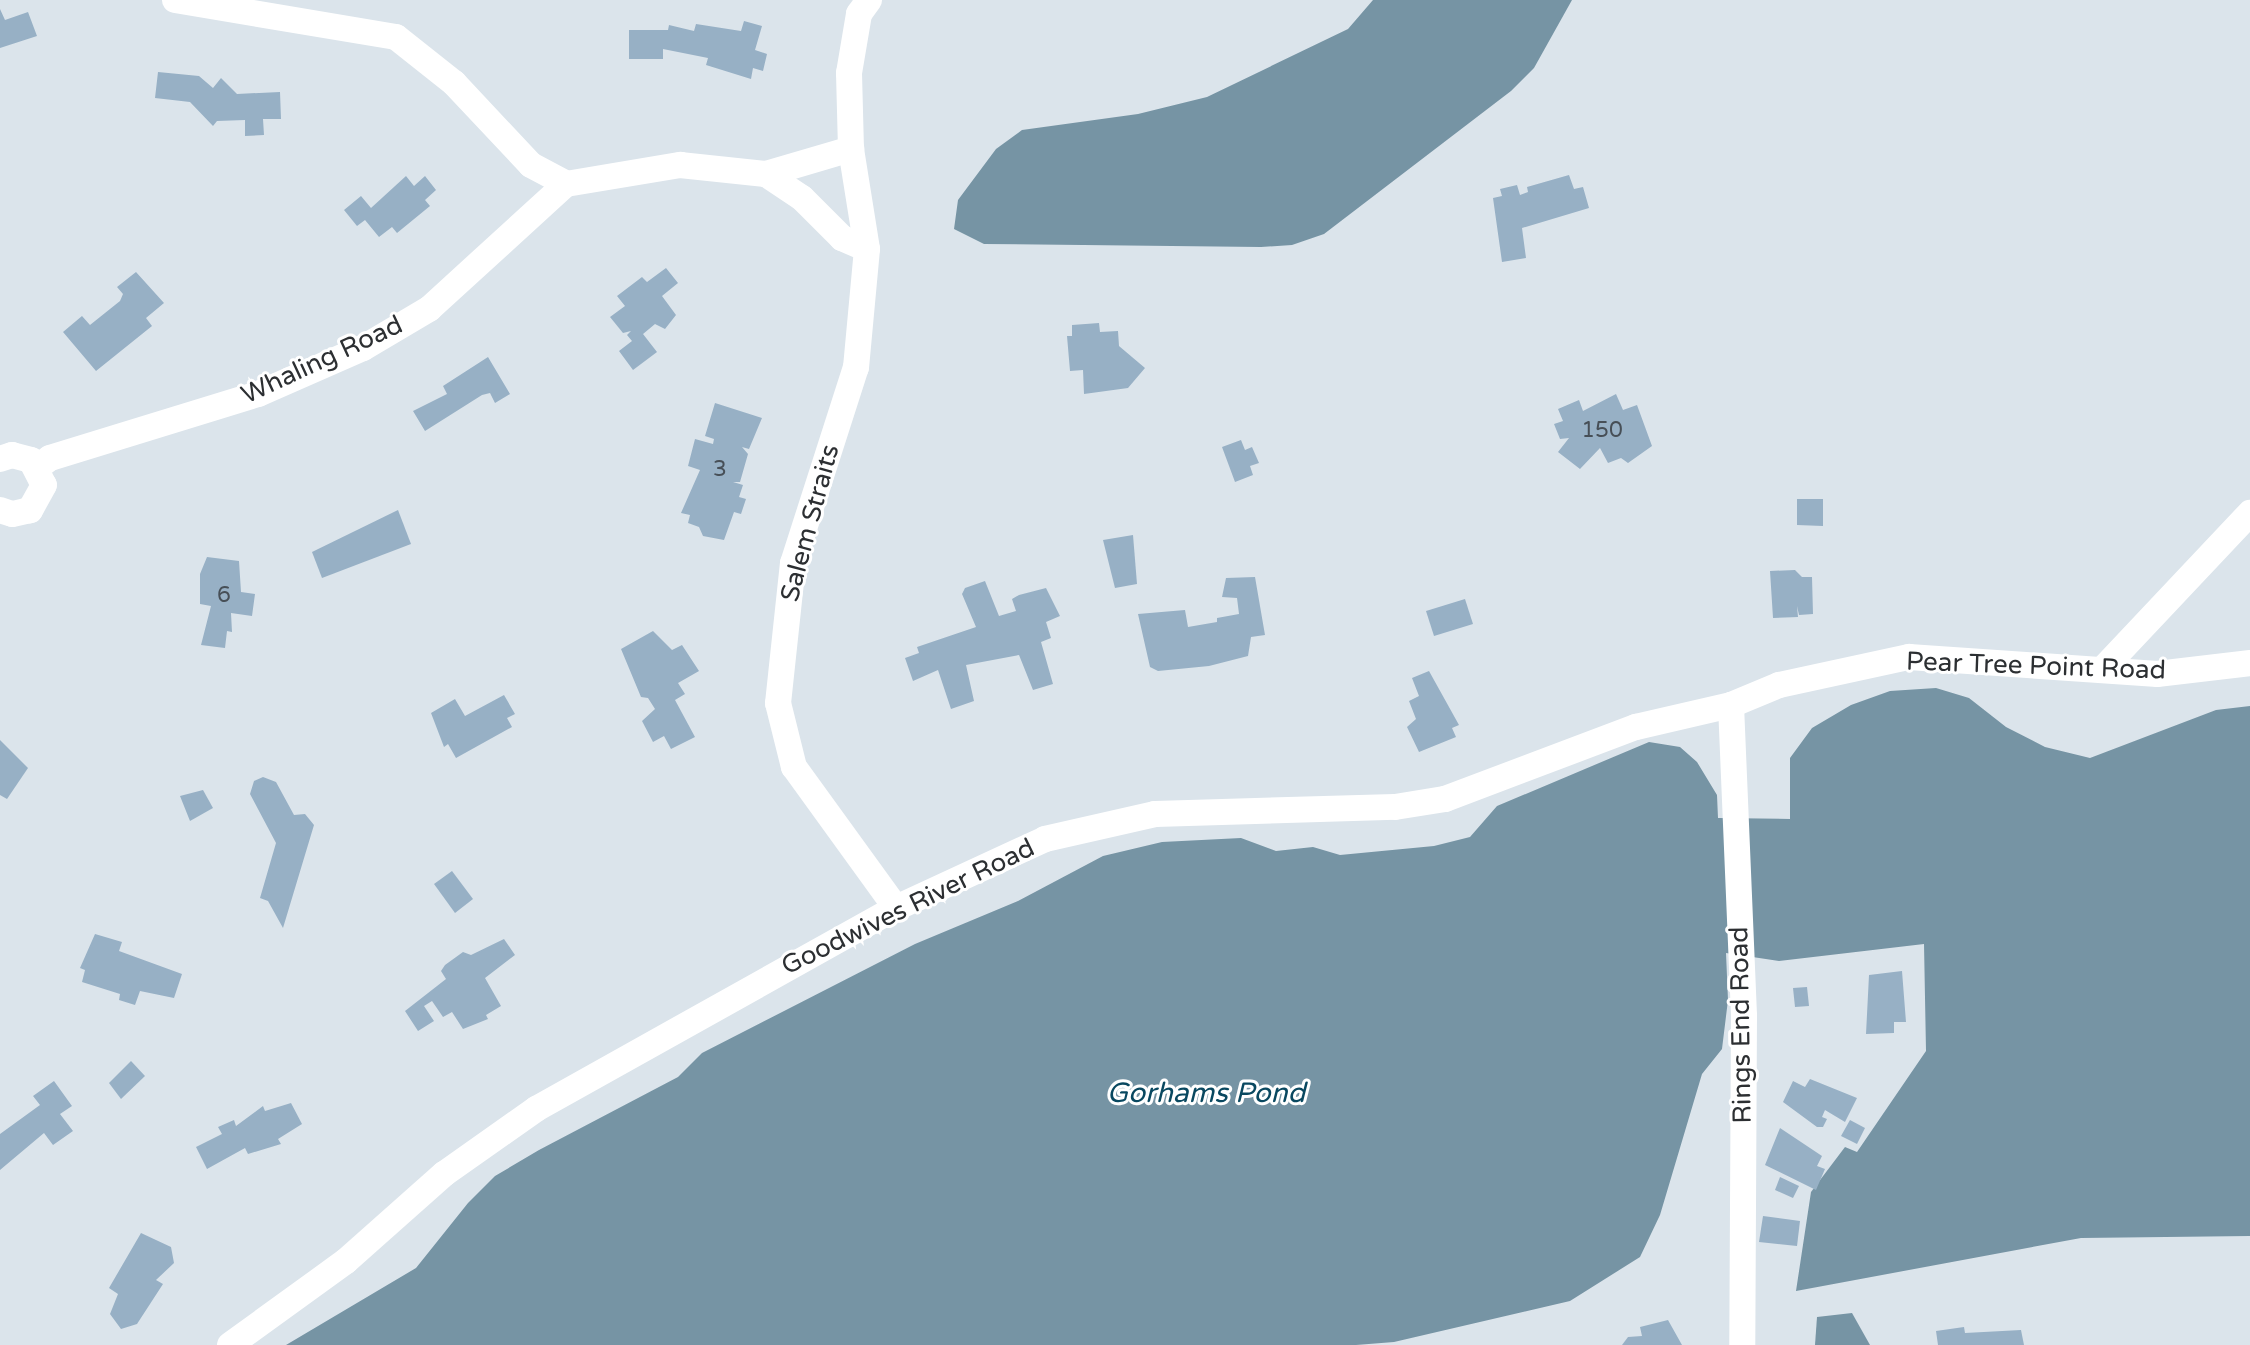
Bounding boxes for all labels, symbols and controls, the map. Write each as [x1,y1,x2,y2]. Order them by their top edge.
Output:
street label: Whaling Road [237,309,407,411]
house number: 150 [1581,418,1623,444]
street label: Salem Straits [774,441,846,605]
house number: 3 [713,457,727,483]
house number: 6 [217,583,231,609]
street label: Pear Tree Point Road [1905,646,2167,686]
street label: Goodwives River Road [776,832,1040,982]
street label: Rings End Road [1724,926,1758,1124]
water label: Gorhams Pond [1107,1076,1305,1110]

